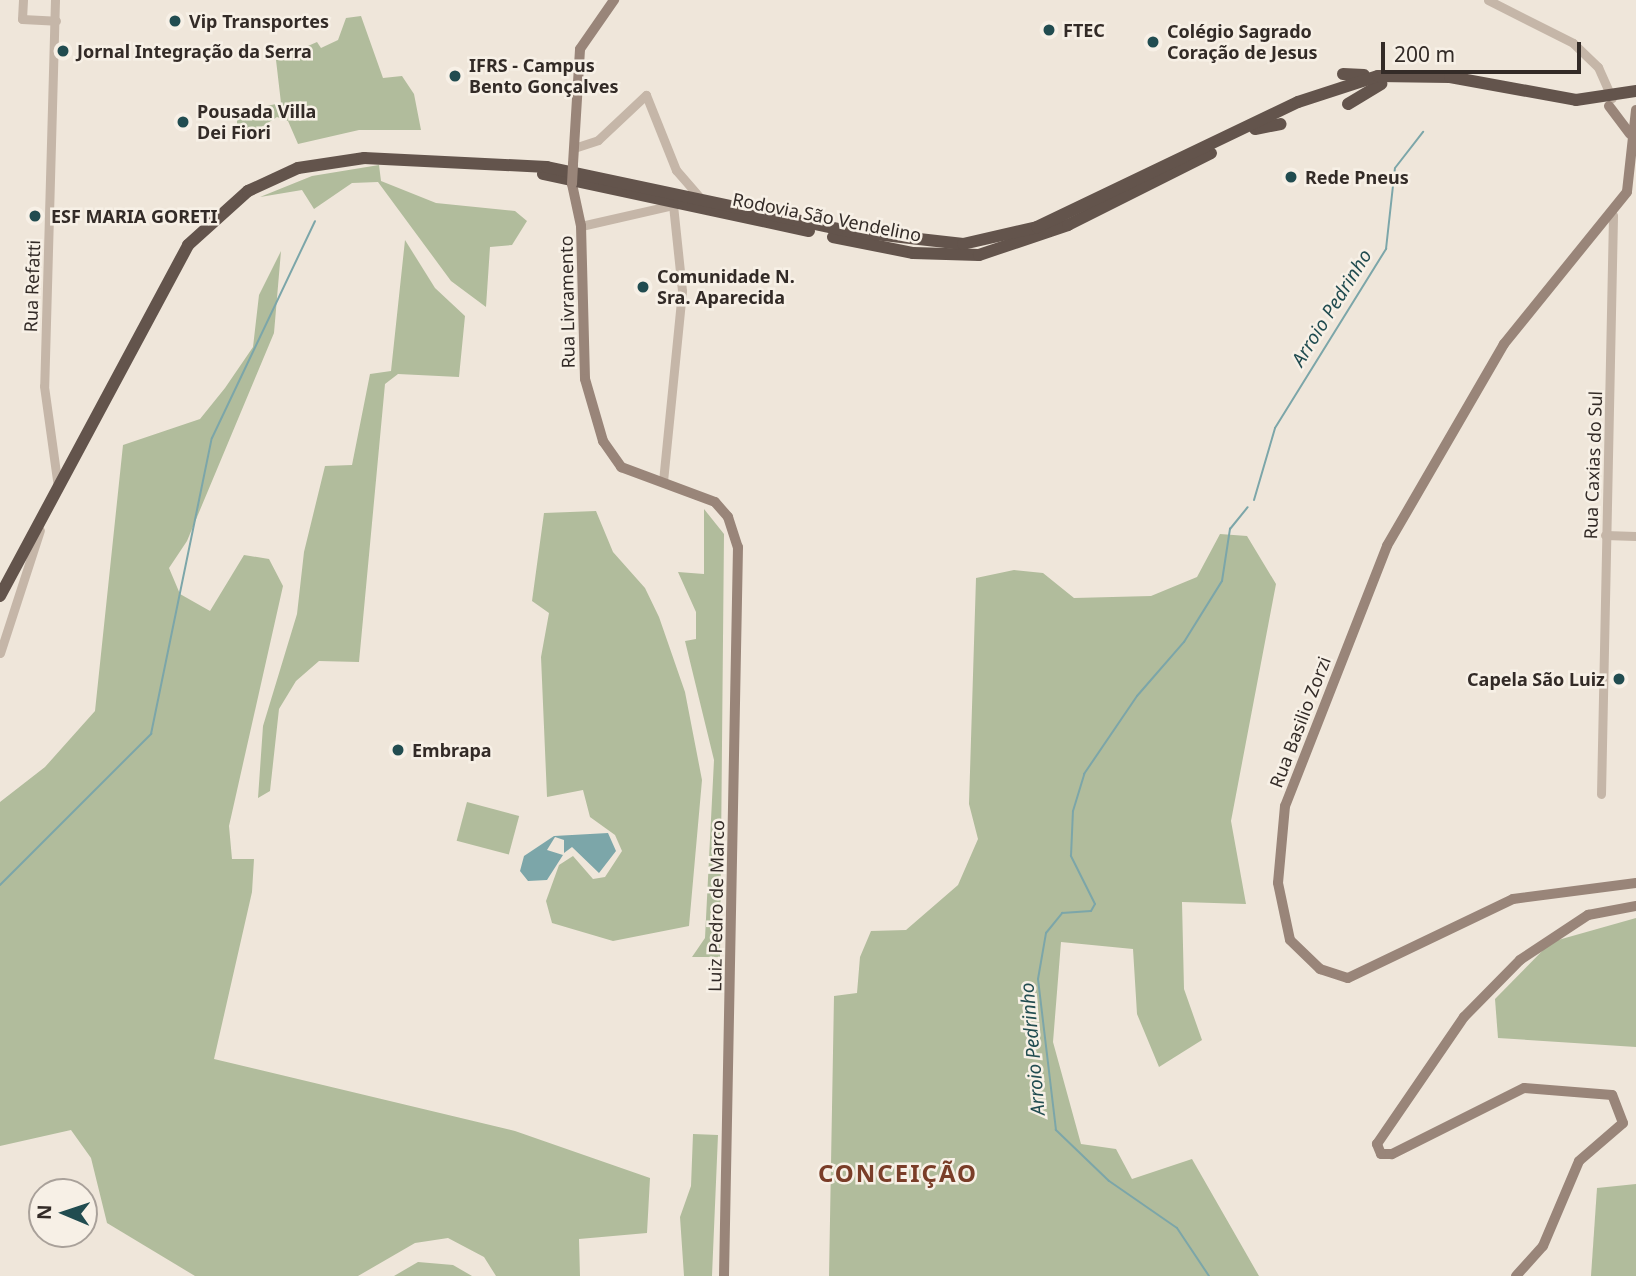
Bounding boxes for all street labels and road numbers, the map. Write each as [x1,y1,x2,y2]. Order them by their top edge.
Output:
street label: Rodovia São Vendelino [731,188,923,246]
street label: Rua Livramento [555,235,579,369]
street label: Rua Refatti [20,239,44,333]
street label: Rua Caxias do Sul [1580,390,1606,540]
street label: Rua Basilio Zorzi [1265,653,1335,791]
street label: Luiz Pedro de Marco [704,820,728,992]

